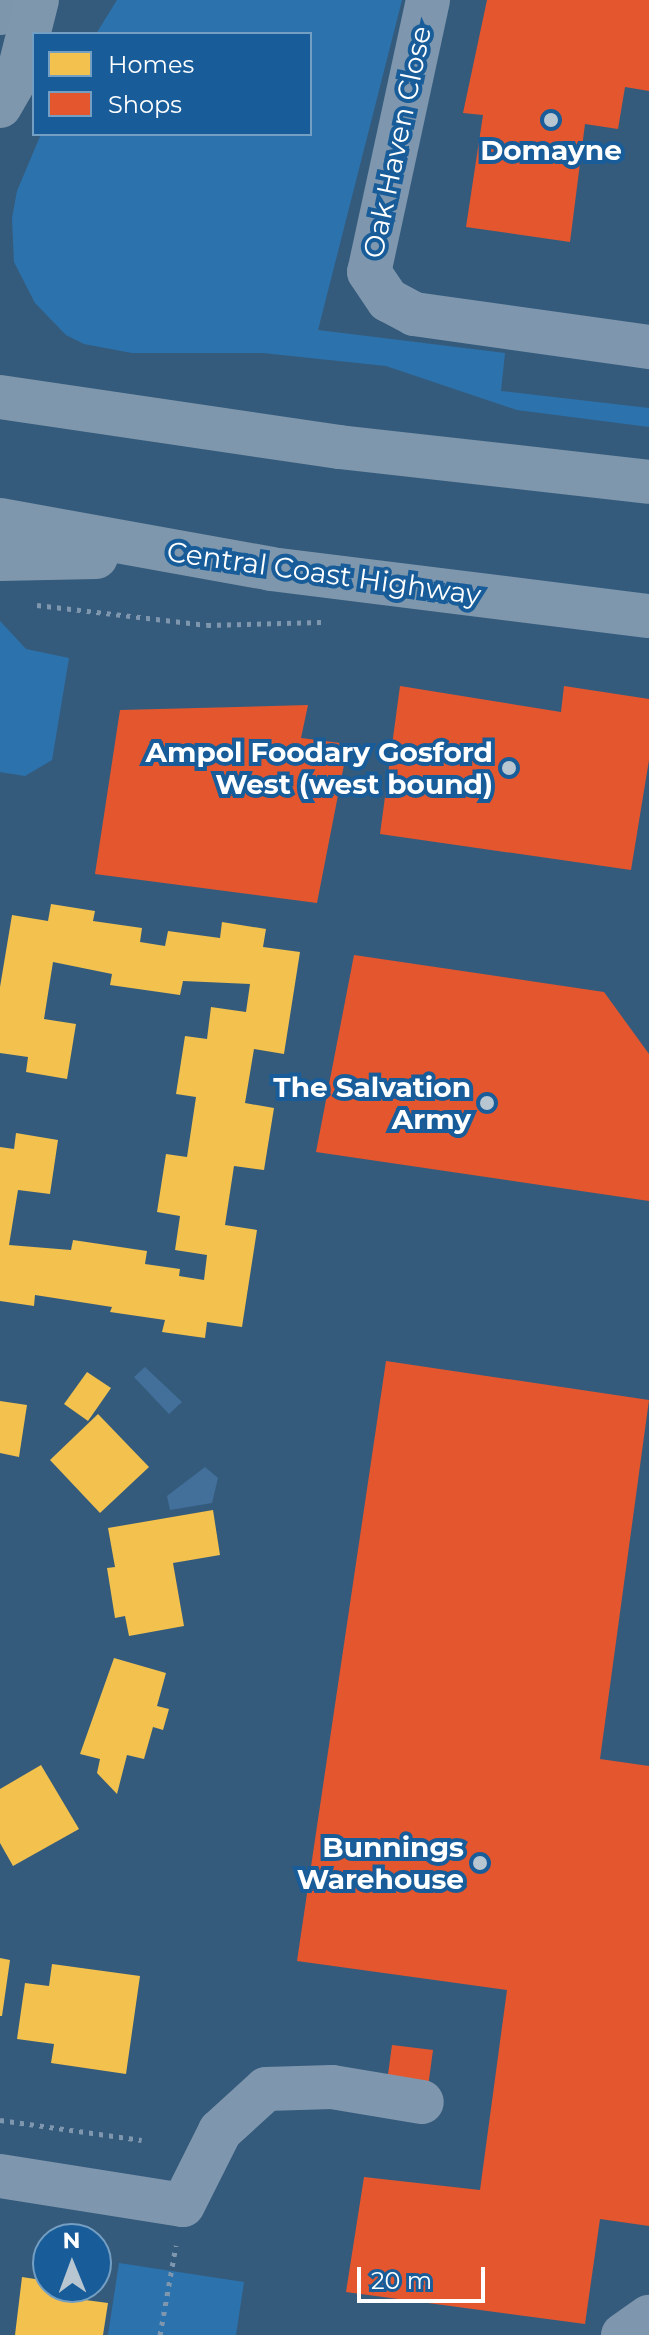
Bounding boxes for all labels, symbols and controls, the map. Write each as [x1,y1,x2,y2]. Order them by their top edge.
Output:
street label: Oak Haven Close [356,23,438,261]
legend [32,32,312,136]
text: Homes [108,50,194,79]
text: Shops [108,90,182,119]
marker: Domayne [542,111,560,129]
place label: Domayne [480,133,622,167]
street label: Central Coast Highway [165,534,483,612]
place label: Ampol Foodary Gosford West (west bound) [146,735,493,801]
marker: Ampol Foodary Gosford West (west bound) [500,759,518,777]
place label: The Salvation Army [273,1070,471,1136]
marker: The Salvation Army [478,1094,496,1112]
place label: Bunnings Warehouse [297,1830,464,1896]
marker: Bunnings Warehouse [471,1854,489,1872]
north arrow [32,2223,112,2303]
text: N [62,2227,81,2254]
scale bar [361,2251,489,2301]
text: 20 m [371,2266,432,2295]

